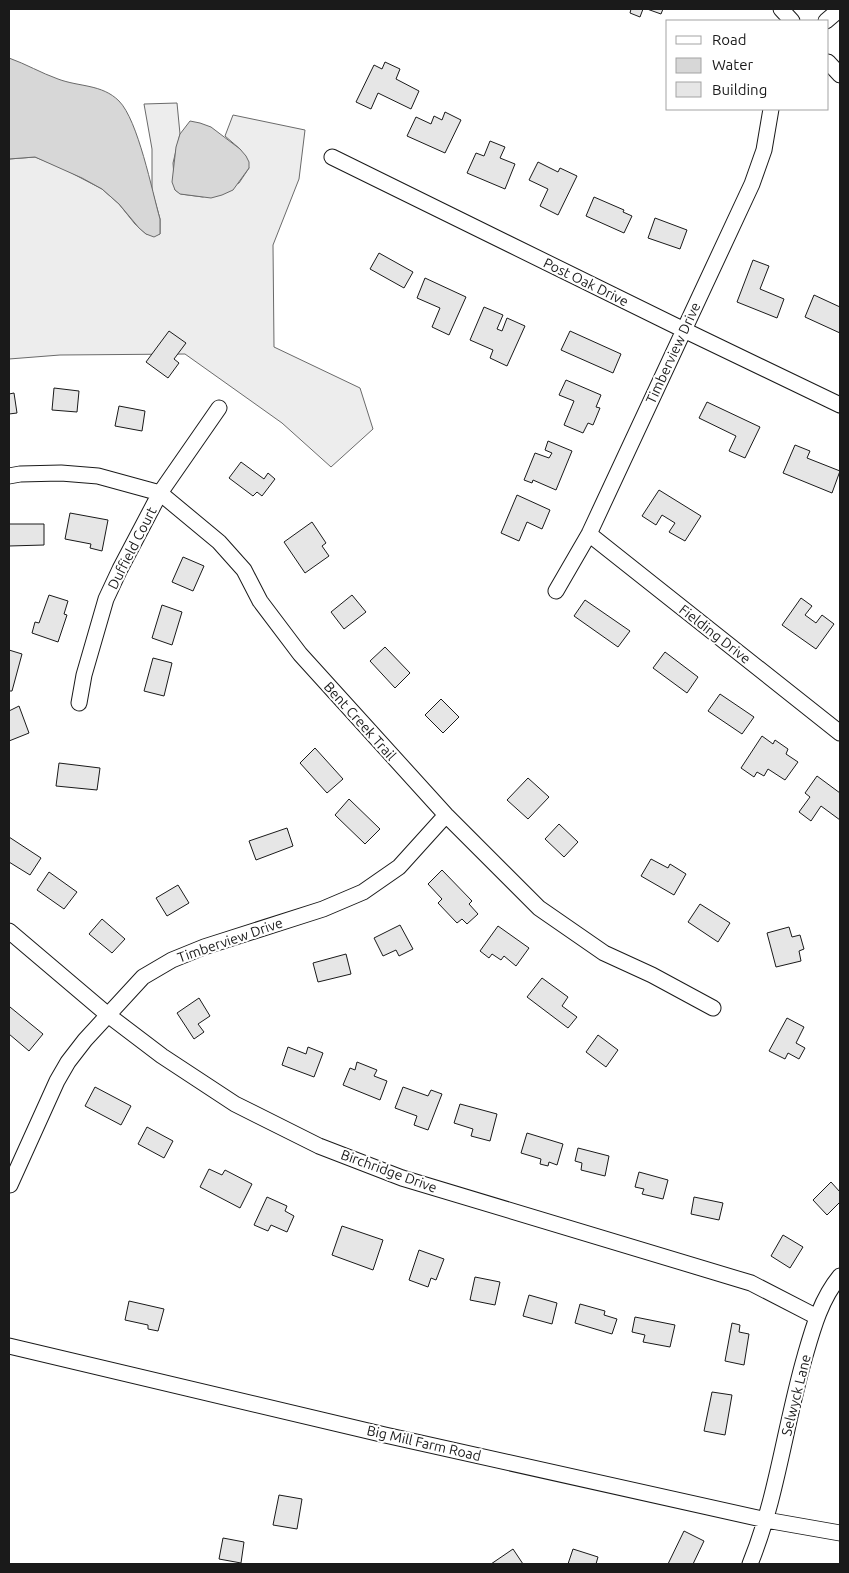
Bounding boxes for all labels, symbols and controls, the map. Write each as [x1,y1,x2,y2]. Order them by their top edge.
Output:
legend [666,20,829,110]
text: Road [712,31,747,48]
text: Water [712,56,753,73]
text: Building [712,81,767,98]
street label: Post Oak Drive [541,255,631,309]
street label: Timberview Drive [642,300,704,406]
street label: Duffield Court [104,504,160,592]
street label: Fielding Drive [676,601,754,667]
street label: Bent Creek Trail [321,679,400,764]
street label: Timberview Drive [175,914,285,966]
street label: Birchridge Drive [339,1146,439,1196]
street label: Selwyck Lane [778,1353,814,1437]
street label: Big Mill Farm Road [365,1422,483,1464]

